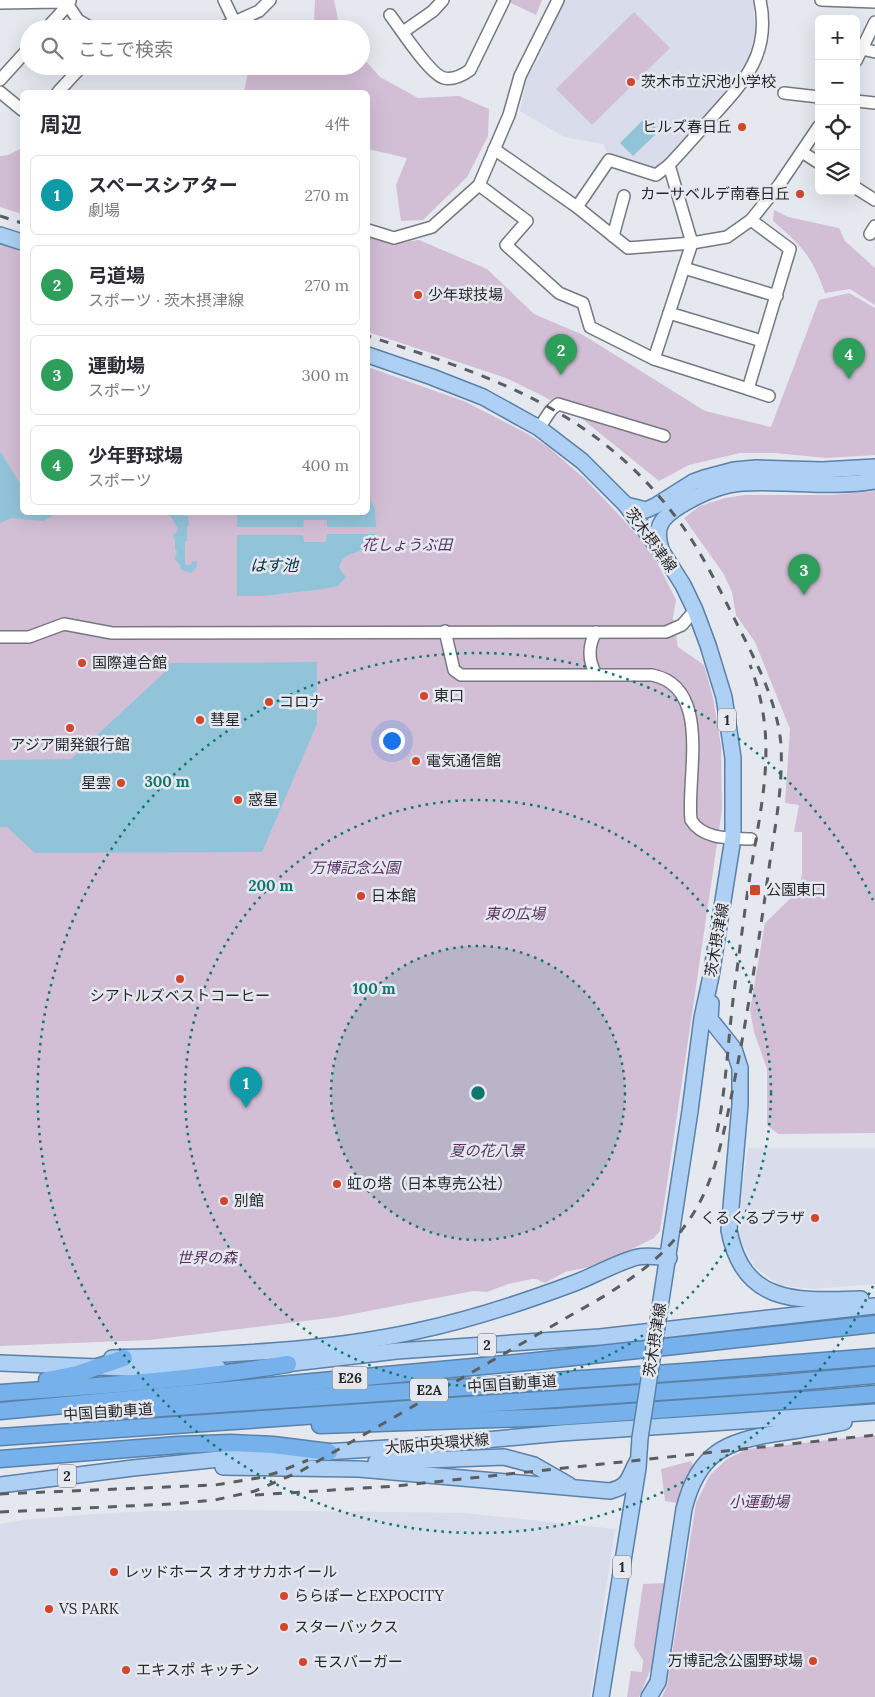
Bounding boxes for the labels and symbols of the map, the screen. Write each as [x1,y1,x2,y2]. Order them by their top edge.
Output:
place label: 茨木市立沢池小学校 [641,72,776,91]
marker: 茨木市立沢池小学校 [625,76,637,88]
place label: ヒルズ春日丘 [642,117,732,136]
marker: ヒルズ春日丘 [736,121,748,133]
place label: カーサベルデ南春日丘 [640,184,790,203]
marker: カーサベルデ南春日丘 [794,188,806,200]
place label: 少年球技場 [428,285,503,304]
marker: 少年球技場 [412,289,424,301]
pin: 2 [545,334,577,375]
pin: 4 [833,338,865,379]
street label: 茨木摂津線 [622,504,681,576]
park label: 花しょうぶ田 [362,535,454,554]
pin: 3 [788,554,820,595]
water label: はす池 [250,555,300,575]
place label: 国際連合館 [92,653,167,672]
marker: 国際連合館 [76,657,88,669]
place label: 東口 [434,686,464,705]
marker: 東口 [418,690,430,702]
place label: コロナ [279,692,324,711]
marker: コロナ [263,696,275,708]
road number: 1 [718,708,736,732]
place label: 彗星 [210,710,240,729]
marker: 彗星 [194,714,206,726]
marker: アジア開発銀行館 [64,722,76,734]
your location [379,728,405,754]
place label: アジア開発銀行館 [10,735,130,754]
place label: 電気通信館 [426,751,501,770]
marker: 電気通信館 [410,755,422,767]
text: 300 m [144,772,190,791]
place label: 星雲 [81,773,111,792]
marker: 星雲 [115,777,127,789]
place label: 惑星 [248,790,278,809]
marker: 惑星 [232,794,244,806]
park label: 万博記念公園 [310,858,402,877]
text: 200 m [249,876,294,895]
place label: 公園東口 [766,880,826,899]
marker: 公園東口 [748,883,762,897]
place label: 日本館 [371,886,416,905]
marker: 日本館 [355,890,367,902]
street label: 茨木摂津線 [701,901,732,979]
park label: 東の広場 [485,904,547,923]
marker: シアトルズベストコーヒー [174,973,186,985]
text: 100 m [353,979,396,998]
place label: シアトルズベストコーヒー [90,986,270,1005]
pin: 1 [230,1067,262,1108]
centre of rings [469,1084,487,1102]
park label: 夏の花八景 [449,1141,525,1160]
place label: 虹の塔（日本専売公社） [347,1174,512,1193]
marker: 虹の塔（日本専売公社） [331,1178,343,1190]
place label: 別館 [234,1191,264,1210]
marker: 別館 [218,1195,230,1207]
place label: くるくるプラザ [701,1208,805,1227]
marker: くるくるプラザ [809,1212,821,1224]
park label: 世界の森 [177,1248,239,1267]
street label: 茨木摂津線 [639,1301,670,1378]
road number: 2 [478,1334,496,1356]
road number: E26 [332,1366,368,1390]
street label: 中国自動車道 [466,1371,558,1396]
road number: E2A [410,1378,448,1402]
street label: 中国自動車道 [62,1399,154,1424]
street label: 大阪中央環状線 [384,1429,490,1458]
road number: 2 [58,1464,76,1488]
park label: 小運動場 [729,1492,791,1511]
road number: 1 [613,1555,631,1578]
place label: レッドホース オオサカホイール [124,1562,337,1581]
marker: レッドホース オオサカホイール [108,1566,120,1578]
place label: ららぽーとEXPOCITY [294,1586,445,1605]
marker: ららぽーとEXPOCITY [278,1590,290,1602]
place label: VS PARK [58,1599,120,1618]
marker: VS PARK [43,1603,55,1615]
place label: スターバックス [294,1617,398,1636]
marker: スターバックス [278,1621,290,1633]
place label: 万博記念公園野球場 [668,1651,803,1670]
place label: モスバーガー [313,1652,403,1671]
marker: 万博記念公園野球場 [807,1655,819,1667]
marker: モスバーガー [297,1656,309,1668]
place label: エキスポ キッチン [136,1660,260,1679]
marker: エキスポ キッチン [120,1664,132,1676]

